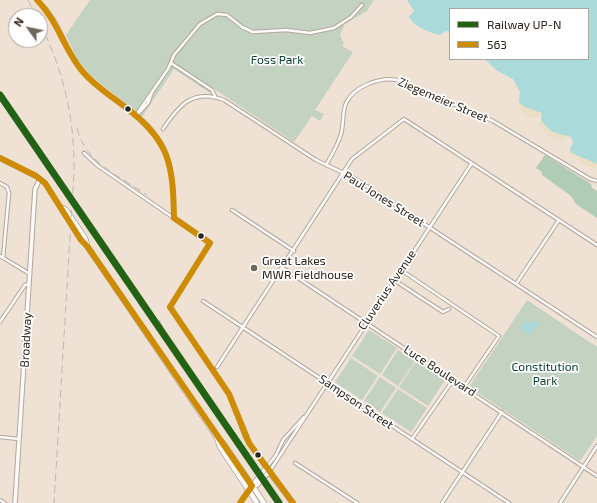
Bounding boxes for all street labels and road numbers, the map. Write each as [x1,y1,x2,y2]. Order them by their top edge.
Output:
street label: Ziegemeier Street [396,75,490,125]
street label: Paul Jones Street [341,168,427,230]
street label: Cluverius Avenue [355,247,419,333]
street label: Broadway [17,312,35,368]
street label: Luce Boulevard [401,342,479,400]
street label: Sampson Street [316,372,396,432]

